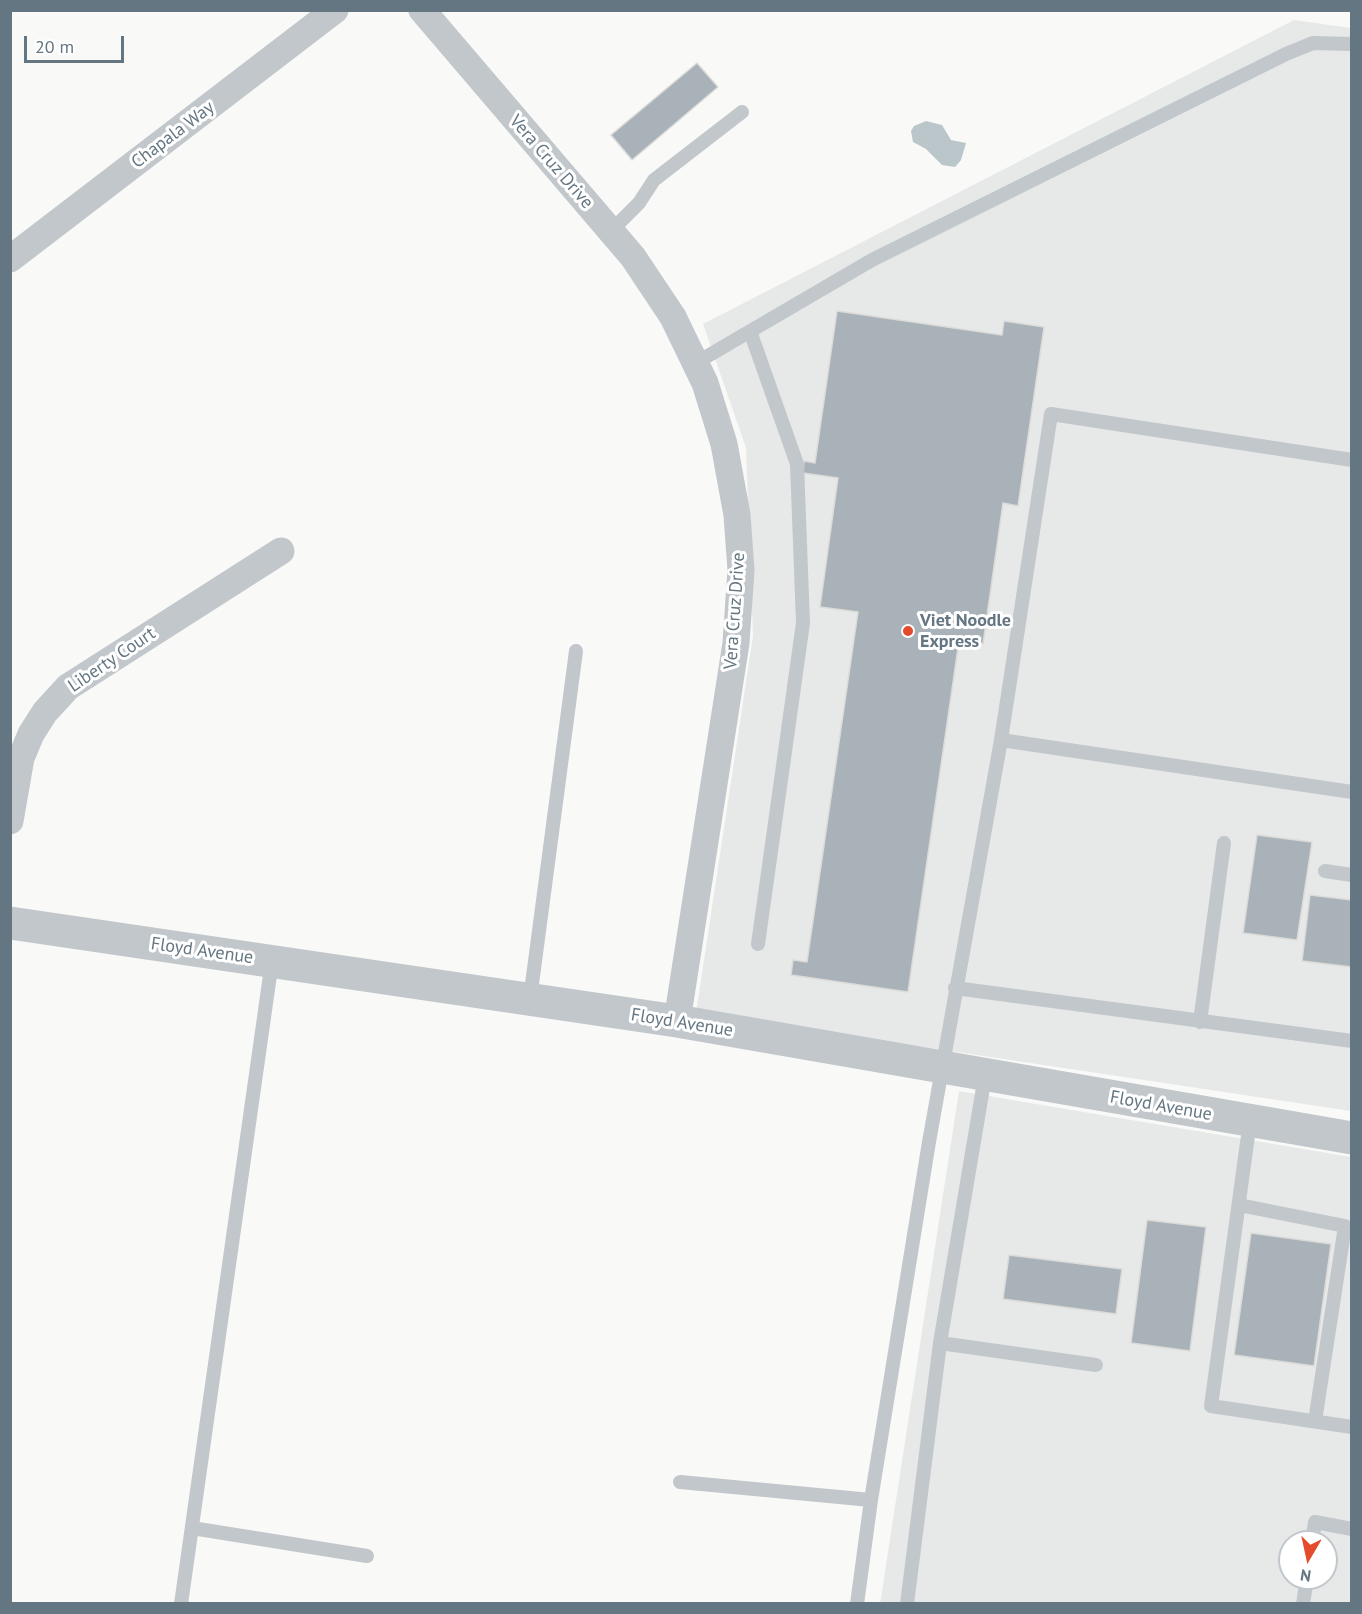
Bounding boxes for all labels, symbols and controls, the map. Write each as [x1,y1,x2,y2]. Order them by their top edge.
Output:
scale bar [27,24,128,62]
text: 20 m [35,35,74,58]
street label: Chapala Way [127,97,219,173]
street label: Vera Cruz Drive [504,111,598,213]
street label: Vera Cruz Drive [720,552,750,670]
place label: Viet Noodle Express [920,610,1011,652]
street label: Liberty Court [64,623,160,697]
marker: Viet Noodle Express [901,624,915,638]
street label: Floyd Avenue [149,933,255,969]
street label: Floyd Avenue [629,1004,735,1042]
street label: Floyd Avenue [1108,1086,1214,1126]
north arrow [1278,1530,1338,1590]
text: N [1299,1565,1312,1587]

